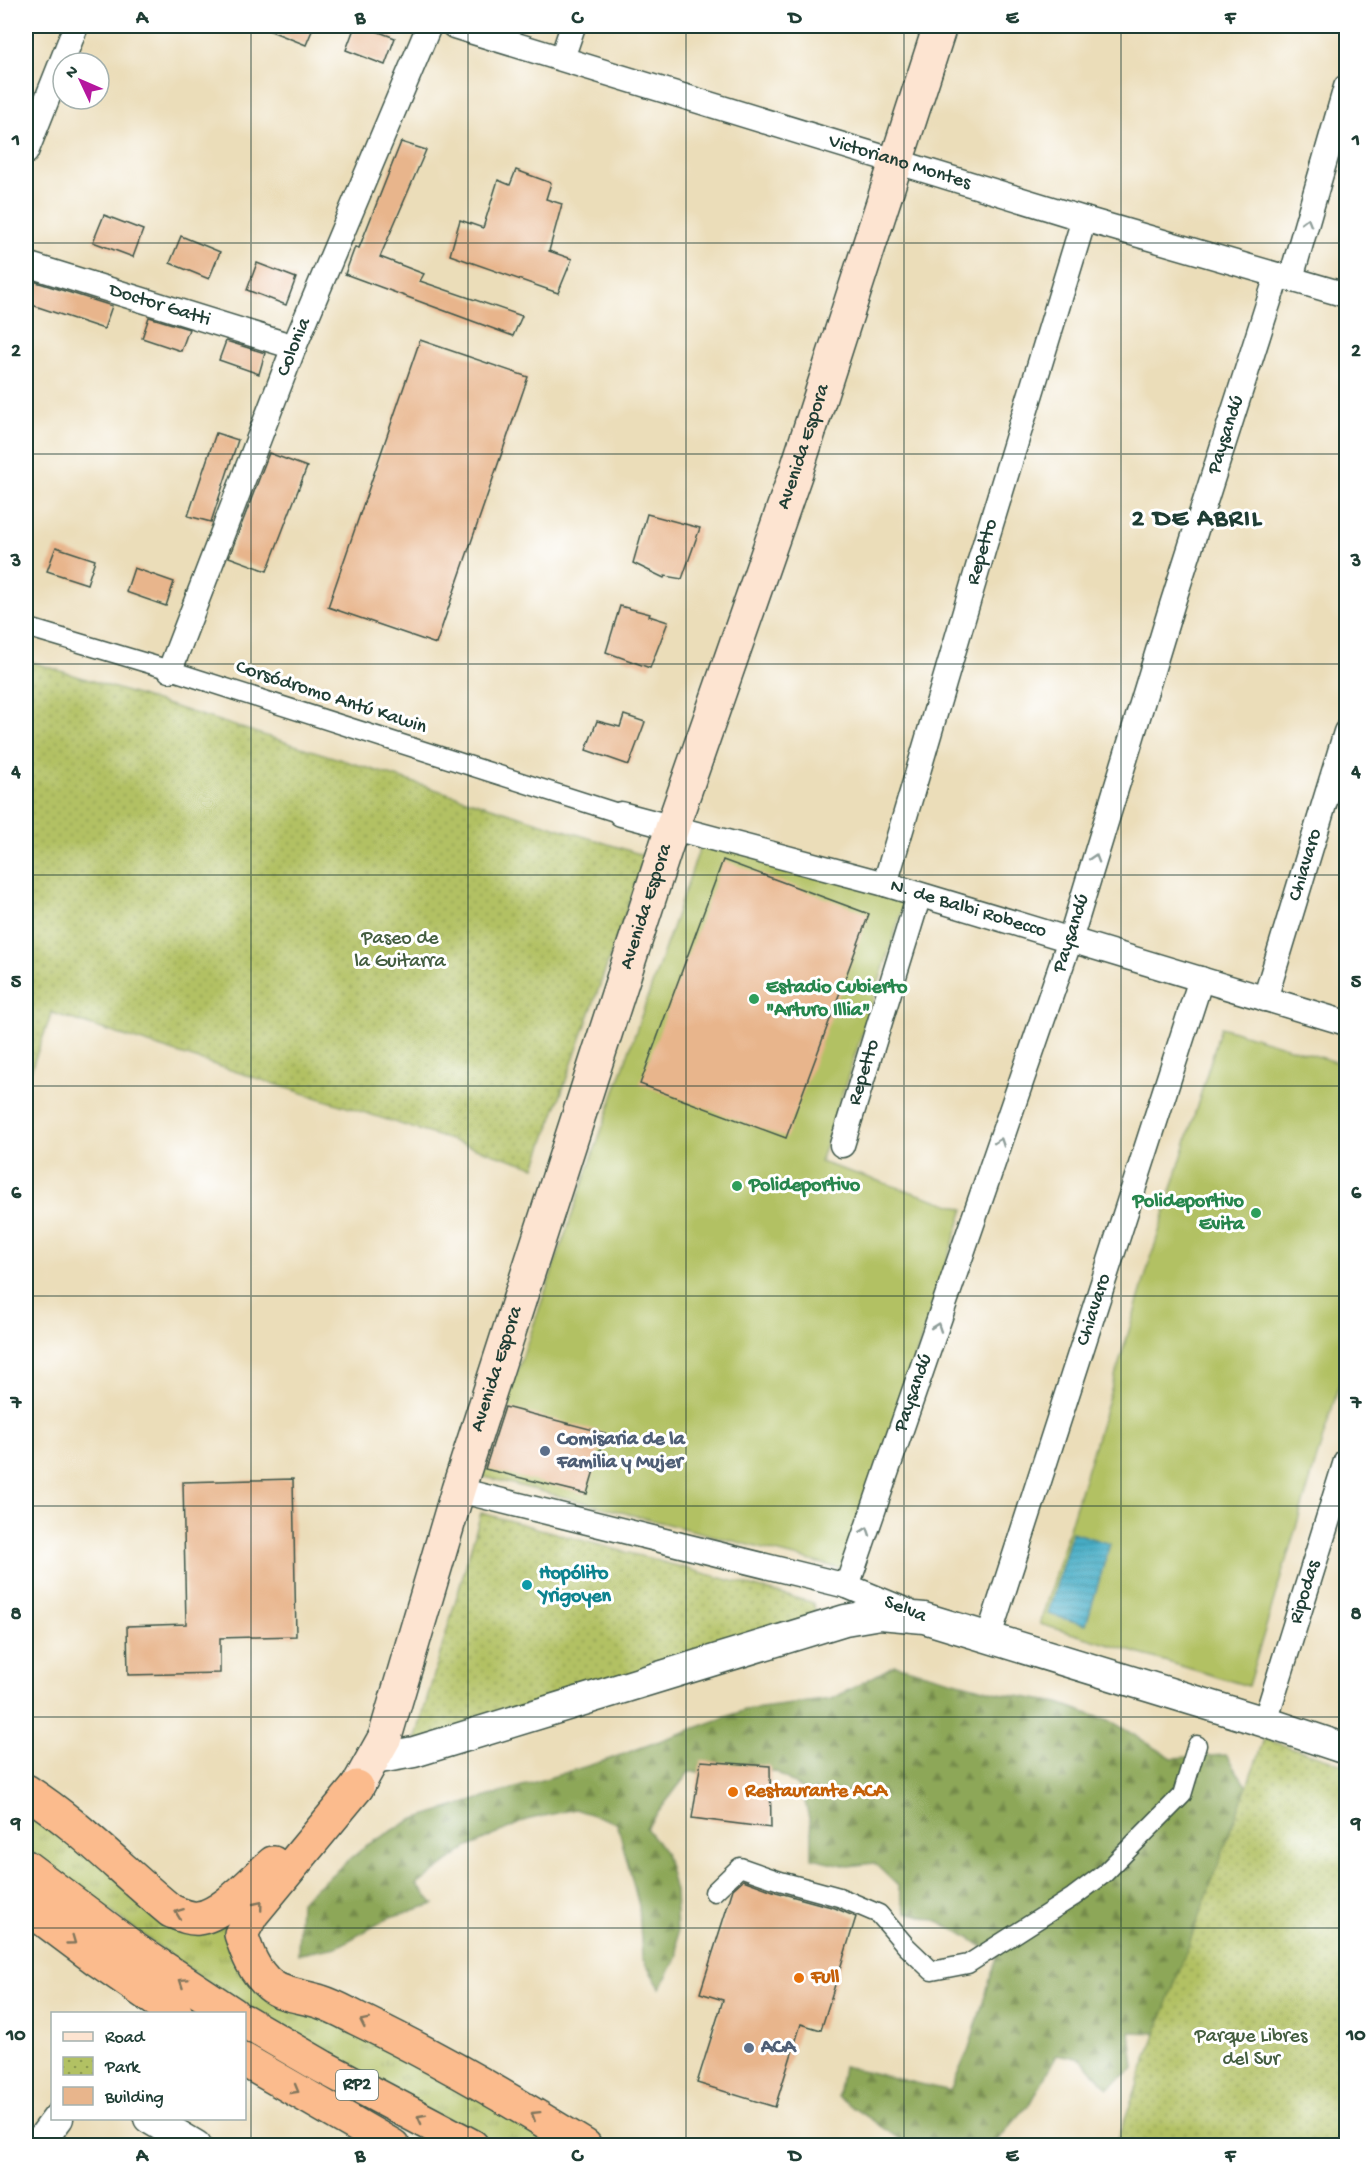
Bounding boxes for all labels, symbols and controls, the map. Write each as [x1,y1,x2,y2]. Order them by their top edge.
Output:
text: A [135,8,150,31]
text: B [354,8,366,31]
text: C [571,8,585,31]
text: D [786,8,802,31]
text: E [1006,8,1020,31]
text: F [1224,8,1237,31]
north arrow [51,51,111,111]
text: N [62,62,84,83]
text: 1 [11,130,20,153]
street label: Victoriano Montes [825,130,974,195]
text: 1 [1351,130,1360,153]
one-way arrow [1300,217,1313,227]
street label: Doctor Gatti [104,278,213,332]
street label: Colonia [272,314,317,380]
text: 2 [11,341,21,364]
text: 2 [1351,341,1361,364]
street label: Avenida Espora [772,380,835,513]
street label: Paysandú [1203,392,1250,478]
district label: 2 DE ABRIL [1131,505,1263,536]
street label: Repetto [962,516,1003,588]
text: 3 [10,551,21,574]
text: 3 [1350,551,1361,574]
street label: Corsódromo Antú Kawin [233,656,430,740]
text: 4 [10,762,21,785]
text: 4 [1350,762,1361,785]
street label: Chiavaro [1284,826,1327,904]
street label: Avenida Espora [615,840,678,972]
one-way arrow [1088,853,1100,864]
street label: N. de Balbi Robecco [887,875,1049,943]
street label: Paysandú [1048,891,1095,977]
park label: Paseo de la Guitarra [354,928,446,974]
text: 5 [11,972,22,995]
text: 5 [1351,972,1362,995]
place label: Estadio Cubierto "Arturo Illia" [766,977,908,1023]
marker: Estadio Cubierto "Arturo Illia" [747,992,761,1006]
street label: Repetto [843,1037,885,1108]
one-way arrow [993,1137,1006,1148]
place label: Polideportivo [748,1175,861,1198]
marker: Polideportivo [730,1179,744,1193]
text: 6 [11,1183,22,1206]
text: 6 [1351,1183,1362,1206]
place label: Polideportivo Evita [1132,1191,1245,1237]
marker: Polideportivo Evita [1249,1206,1263,1220]
street label: Chiavaro [1072,1271,1117,1349]
street label: Avenida Espora [466,1302,528,1435]
one-way arrow [929,1322,942,1332]
street label: Paysandú [889,1351,938,1436]
text: 7 [10,1393,23,1416]
text: 7 [1350,1393,1363,1416]
place label: Comisaria de la Familia y Mujer [556,1429,686,1475]
marker: Comisaria de la Familia y Mujer [538,1444,552,1458]
one-way arrow [859,1526,872,1537]
street label: Ripodas [1285,1557,1326,1627]
place label: Hopólito Yrigoyen [537,1563,612,1609]
marker: Hopólito Yrigoyen [520,1578,534,1592]
street label: Selva [880,1591,930,1629]
text: 8 [11,1604,22,1627]
text: 8 [1351,1604,1362,1627]
place label: Restaurante ACA [744,1781,889,1804]
marker: Restaurante ACA [726,1785,740,1799]
text: 9 [10,1814,21,1837]
text: 9 [1350,1814,1361,1837]
one-way arrow [252,1901,263,1912]
one-way arrow [174,1908,185,1921]
one-way arrow [66,1934,77,1945]
place label: Full [810,1967,840,1990]
marker: Full [792,1971,806,1985]
one-way arrow [179,1978,190,1989]
legend [51,2012,246,2120]
one-way arrow [359,2017,370,2029]
text: 10 [5,2025,26,2048]
text: 10 [1345,2025,1366,2048]
park label: Parque Libres del Sur [1194,2026,1308,2072]
text: Road [105,2028,146,2049]
place label: ACA [760,2037,798,2060]
marker: ACA [742,2041,756,2055]
text: Park [104,2058,141,2079]
road number: RP2 [336,2070,378,2100]
one-way arrow [289,2083,299,2094]
text: Building [104,2088,164,2109]
one-way arrow [531,2110,541,2122]
one-way arrow [416,2114,427,2125]
text: A [135,2146,150,2169]
text: B [354,2146,366,2169]
text: C [571,2146,585,2169]
text: D [786,2146,802,2169]
text: E [1006,2146,1020,2169]
text: F [1224,2146,1237,2169]

